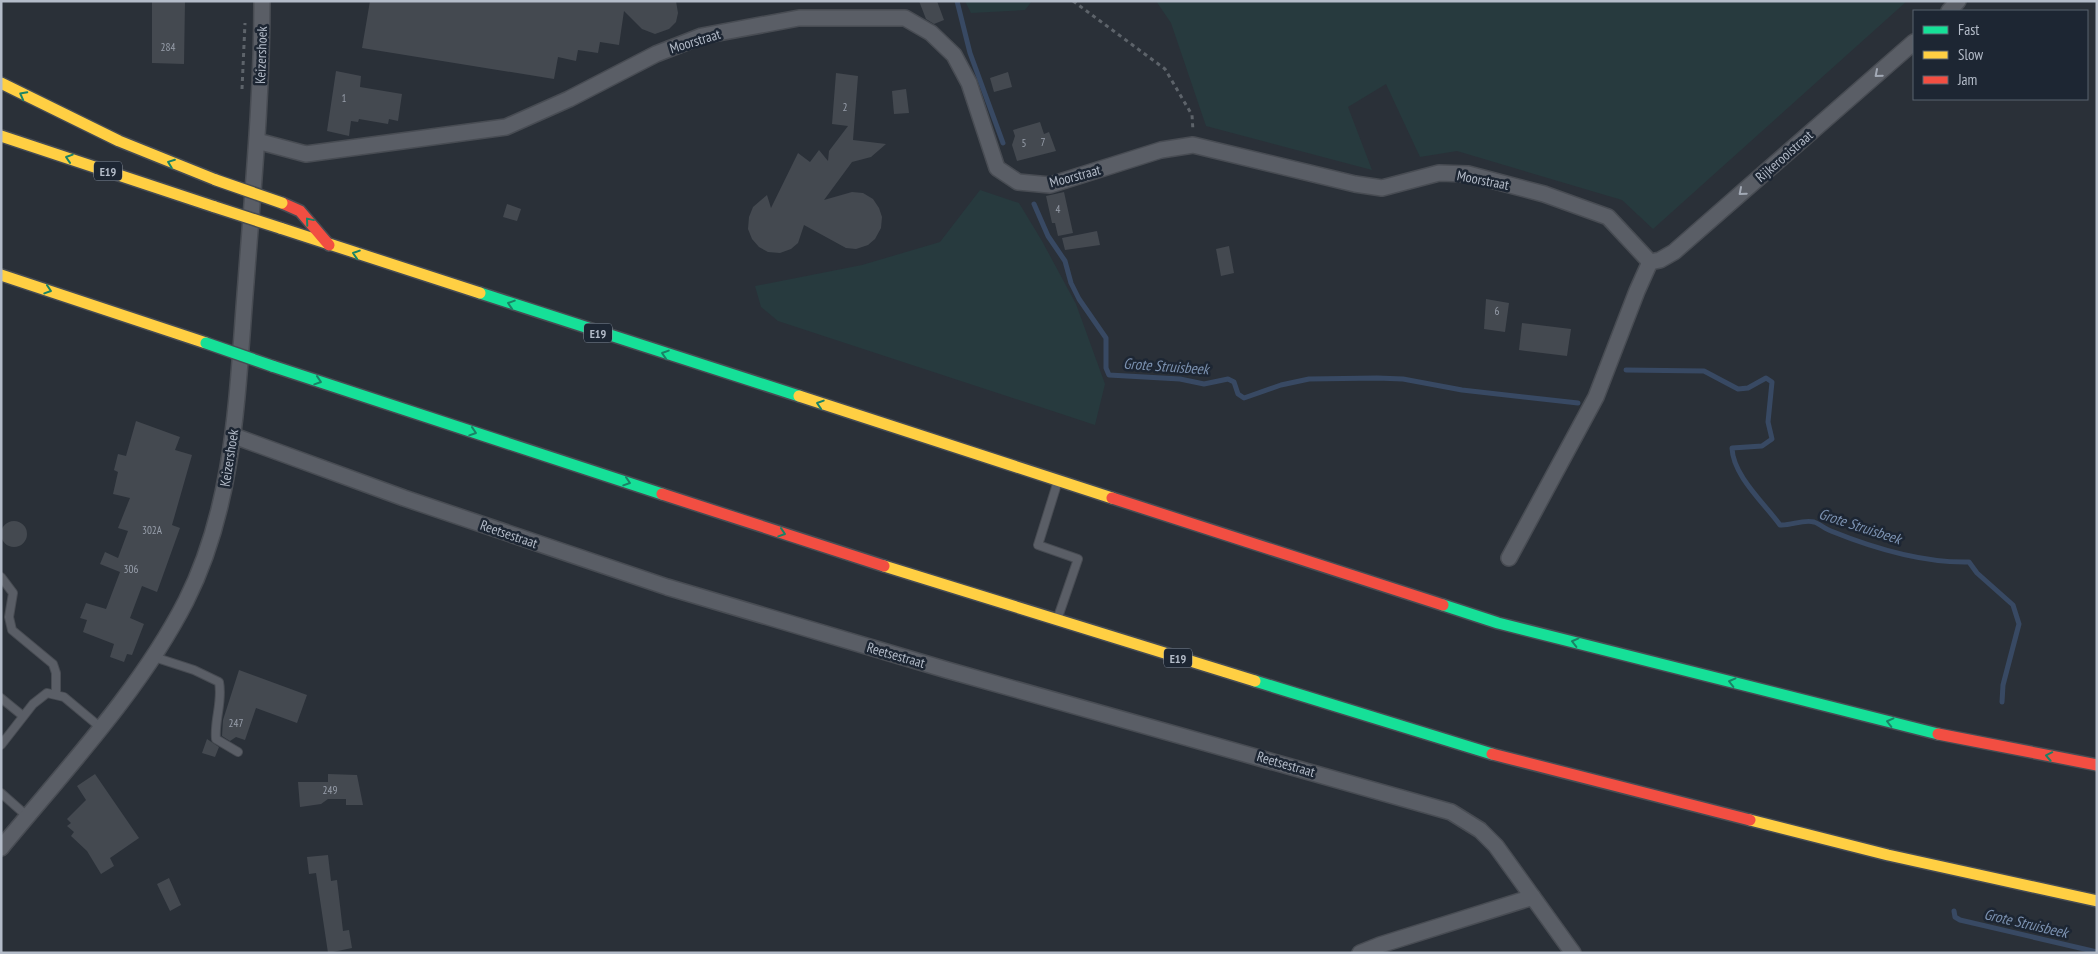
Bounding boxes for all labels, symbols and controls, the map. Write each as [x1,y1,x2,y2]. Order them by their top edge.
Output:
legend [1913,10,2088,100]
text: Fast [1958,20,1979,39]
street label: Keizershoek [251,25,271,84]
street label: Moorstraat [667,25,723,57]
house number: 284 [161,40,175,54]
text: Slow [1958,45,1983,64]
one-way arrow [1874,68,1883,77]
text: Jam [1957,70,1977,89]
one-way arrow [20,91,29,101]
house number: 1 [342,91,347,105]
house number: 2 [843,100,848,114]
street label: Rijkerooistraat [1752,126,1817,186]
house number: 7 [1041,135,1046,149]
house number: 5 [1022,136,1027,150]
one-way arrow [65,154,74,164]
one-way arrow [167,158,176,169]
street label: Moorstraat [1047,160,1103,191]
road number: E19 [94,162,122,180]
street label: Moorstraat [1456,166,1511,194]
one-way arrow [1739,187,1748,195]
house number: 4 [1056,202,1061,216]
one-way arrow [305,217,314,226]
one-way arrow [352,250,361,260]
one-way arrow [43,285,51,295]
one-way arrow [507,300,515,310]
house number: 6 [1495,304,1500,318]
road number: E19 [584,323,612,342]
one-way arrow [662,350,670,360]
water label: Grote Struisbeek [1123,354,1211,379]
one-way arrow [314,375,322,385]
one-way arrow [816,400,825,410]
one-way arrow [468,426,477,436]
street label: Keizershoek [216,427,242,488]
one-way arrow [623,476,631,486]
water label: Grote Struisbeek [1816,504,1906,549]
street label: Reetsestraat [478,516,540,552]
house number: 302A [142,523,163,537]
one-way arrow [777,527,785,537]
house number: 306 [124,562,138,576]
one-way arrow [1570,637,1579,648]
street label: Reetsestraat [865,638,927,672]
road number: E19 [1164,648,1192,668]
one-way arrow [1728,677,1737,688]
house number: 247 [229,716,243,730]
one-way arrow [1886,718,1894,728]
street label: Reetsestraat [1255,747,1317,781]
one-way arrow [2045,751,2053,761]
house number: 249 [323,783,337,797]
water label: Grote Struisbeek [1982,904,2072,942]

